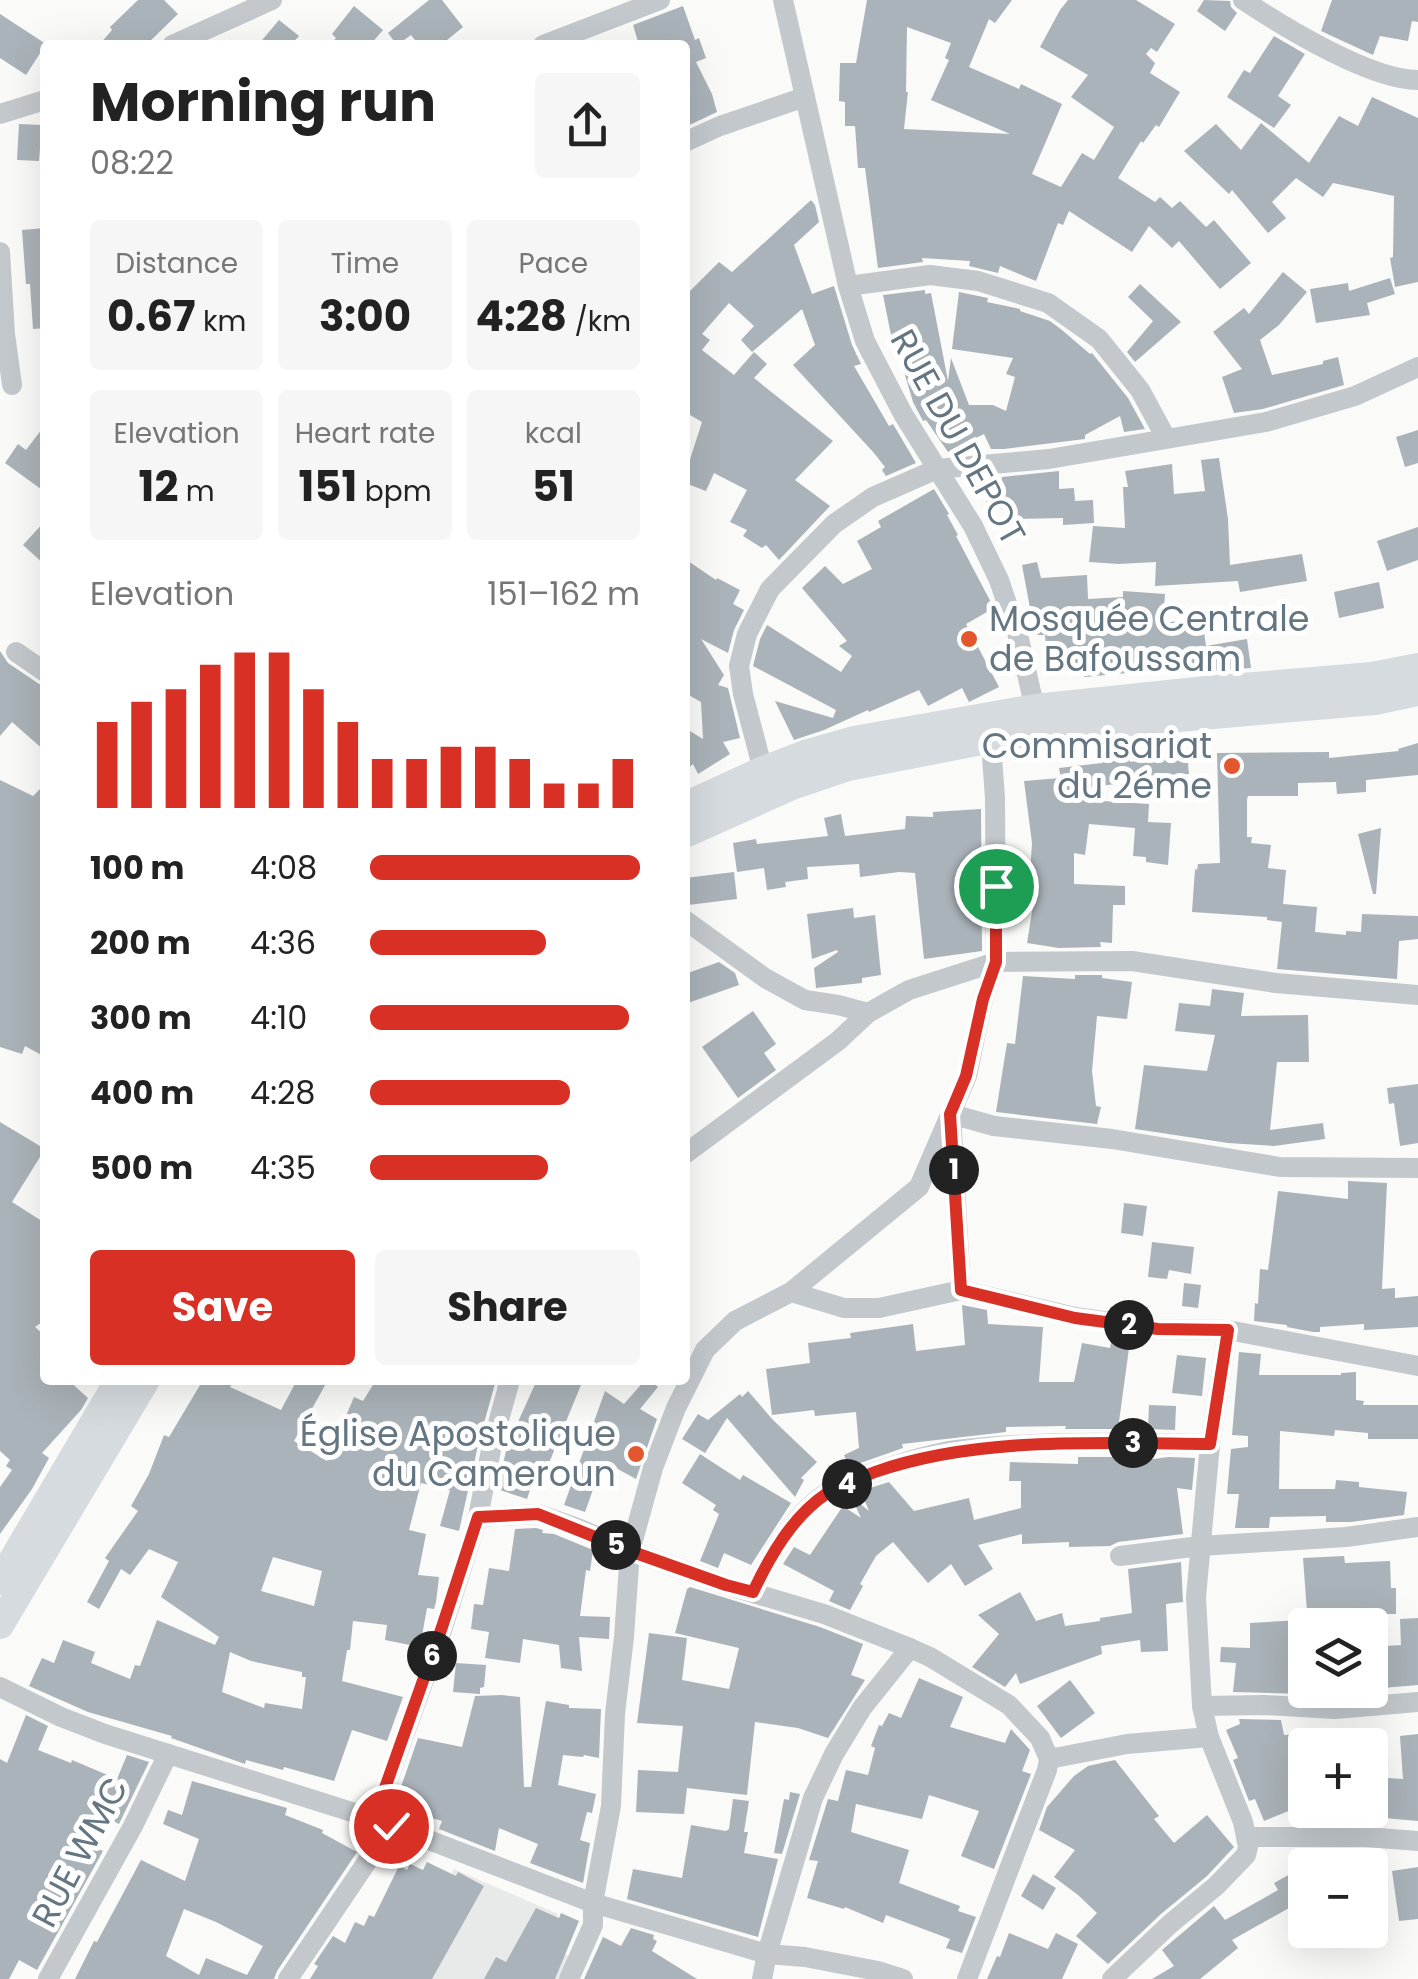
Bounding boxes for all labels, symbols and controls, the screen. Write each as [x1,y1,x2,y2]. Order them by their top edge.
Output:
text: Morning run [90,63,436,140]
button: share [535,73,640,178]
text: 08:22 [90,140,174,185]
text: Distance [115,244,238,283]
text: Time [331,244,399,283]
text: Pace [519,244,588,283]
text: 0.67 [107,287,196,346]
text: 3:00 [319,287,411,346]
text: 4:28 [476,287,567,346]
text: km [196,302,246,341]
text: /km [567,302,631,341]
street label: RUE DU DEPOT [879,320,1038,553]
text: Elevation [114,414,240,453]
text: Heart rate [295,414,435,453]
text: kcal [525,414,582,453]
text: 12 [139,457,178,516]
text: 151 [298,457,357,516]
text: 51 [532,457,575,516]
text: m [178,472,215,511]
text: bpm [357,472,432,511]
text: Elevation [90,571,234,616]
text: 151–162 m [487,571,640,616]
place label: Mosquée Centrale de Bafoussam [989,594,1310,683]
marker: Mosquée Centrale de Bafoussam [958,628,980,650]
place label: Commisariat du 2éme [982,721,1212,810]
marker: Commisariat du 2éme [1221,755,1243,777]
pin [954,844,1039,929]
text: 100 m [90,845,184,890]
text: 4:08 [250,845,317,890]
icon: arrive [969,859,1024,914]
text: 200 m [90,920,191,965]
text: 4:36 [250,920,316,965]
text: 300 m [90,995,192,1040]
text: 4:10 [250,995,307,1040]
text: 400 m [90,1070,194,1115]
text: 4:28 [250,1070,316,1115]
text: 500 m [90,1145,193,1190]
text: 4:35 [250,1145,316,1190]
pin: 1 [929,1145,979,1195]
text: 1 [949,1150,959,1189]
button: Save [90,1250,355,1365]
button: Share [375,1250,640,1365]
pin: 2 [1104,1300,1154,1350]
text: 2 [1121,1305,1137,1344]
place label: Église Apostolique du Cameroun [300,1409,616,1498]
pin: 3 [1108,1418,1158,1468]
text: 3 [1125,1423,1141,1462]
marker: Église Apostolique du Cameroun [625,1443,647,1465]
pin: 4 [822,1459,872,1509]
text: 4 [838,1464,856,1503]
pin: 5 [591,1520,641,1570]
text: 5 [607,1525,625,1564]
map controls [1288,1608,1388,1948]
button: layers [1288,1608,1388,1708]
pin: 6 [407,1631,457,1681]
text: 6 [423,1636,441,1675]
button: + [1288,1728,1388,1828]
street label: RUE WMC [20,1768,140,1935]
pin [349,1784,434,1869]
icon: check [364,1799,419,1854]
button: − [1288,1848,1388,1948]

